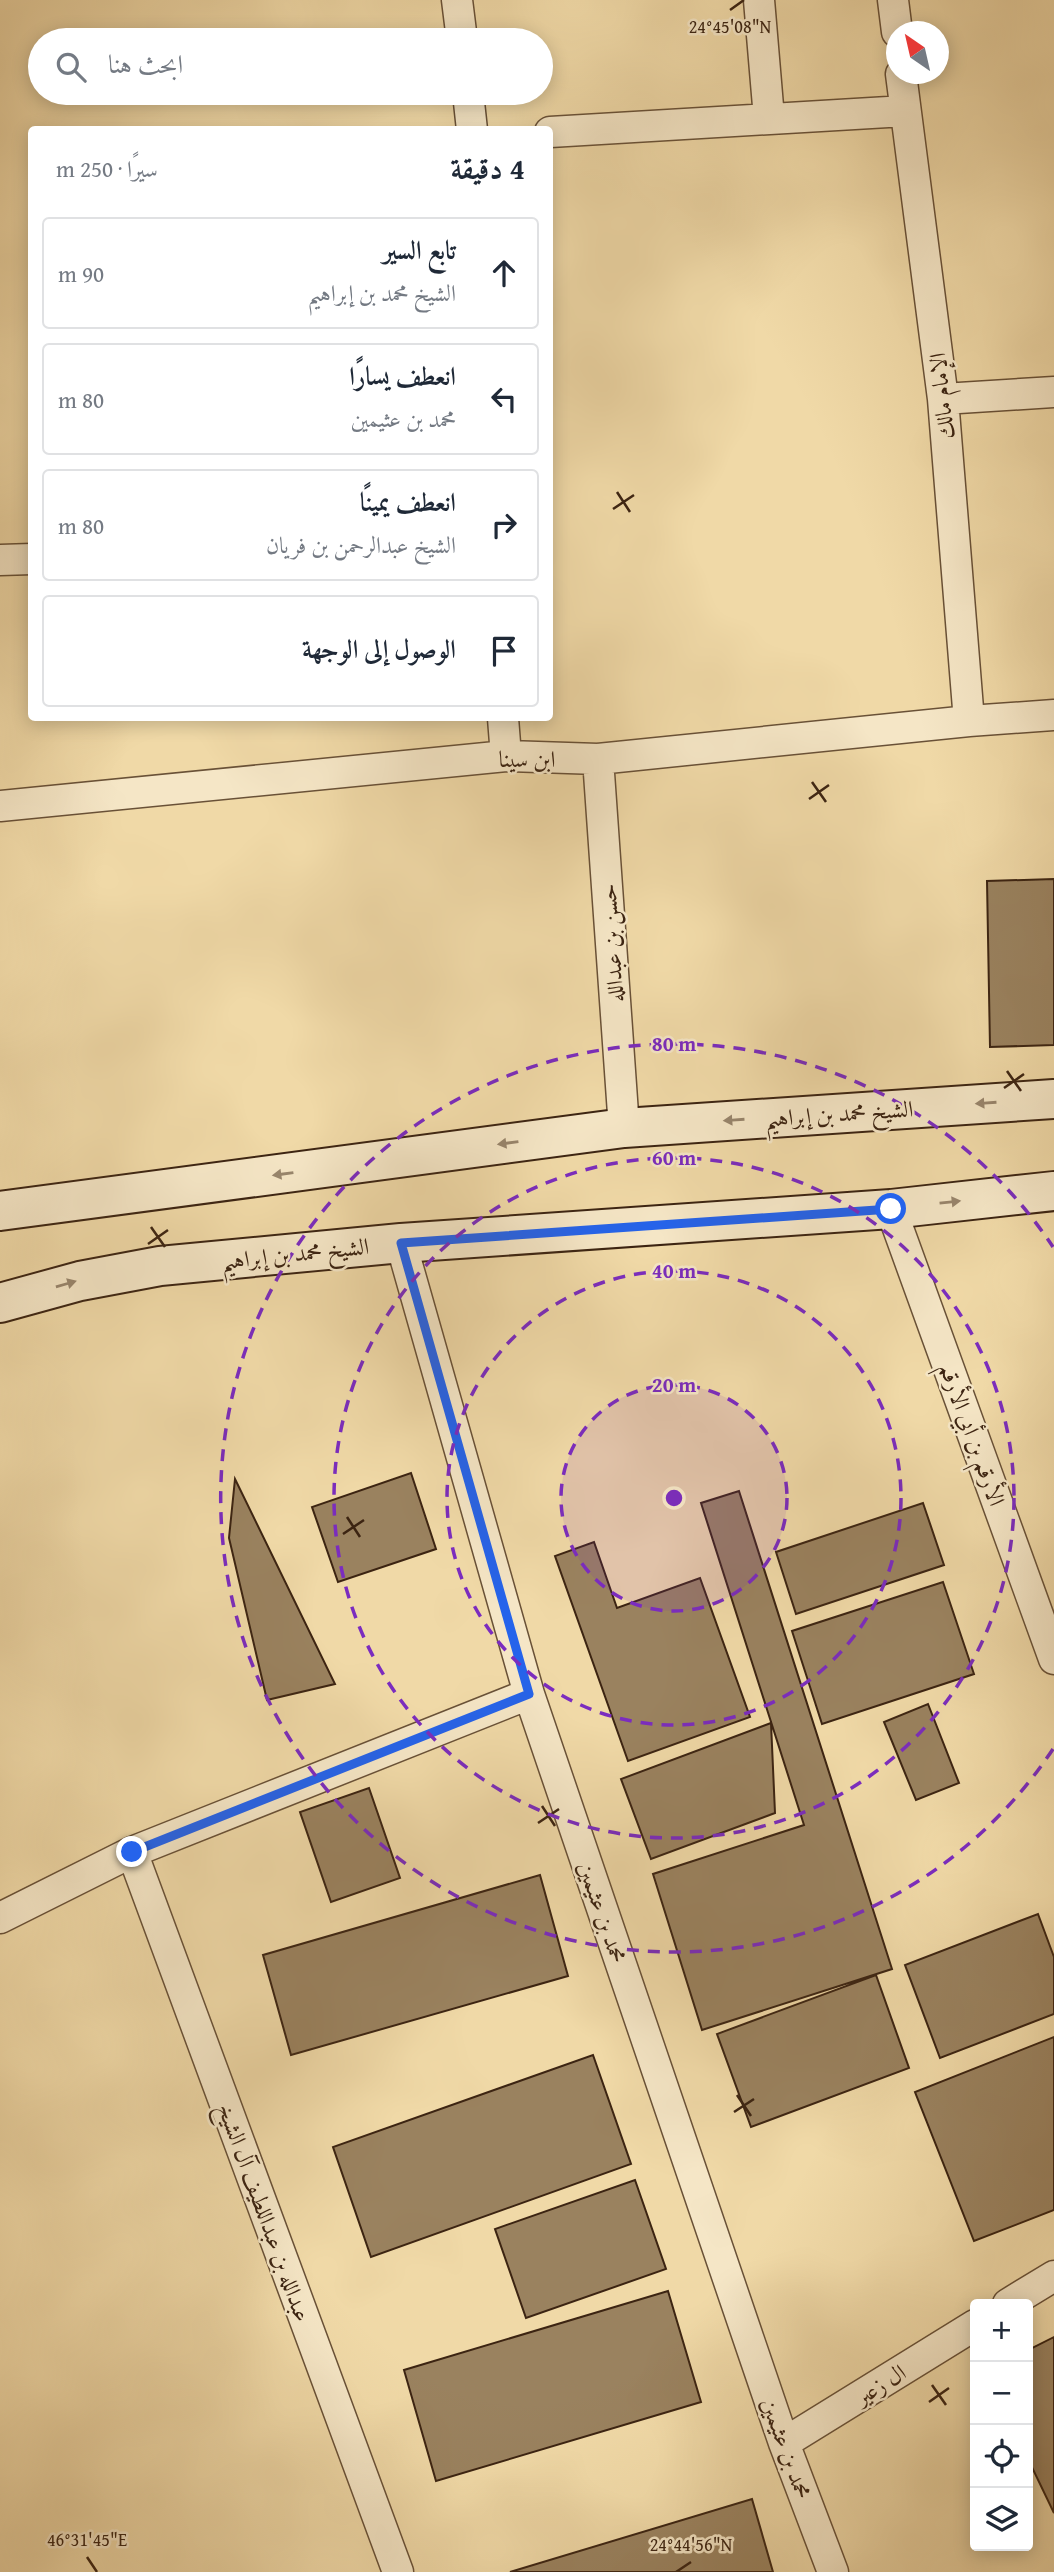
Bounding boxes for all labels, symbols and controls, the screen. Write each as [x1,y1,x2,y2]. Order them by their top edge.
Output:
text: 24°45'08"N [689,13,772,40]
north arrow [886,21,949,84]
search box [28,28,553,105]
text: ابحث هنا [108,44,183,83]
icon: search [52,48,90,86]
text: 4 دقيقة [450,146,525,190]
text: سيرًا · 250 m [56,152,158,185]
text: تابع السير [382,230,456,269]
icon: ahead [485,254,523,292]
text: 90 m [58,257,104,290]
text: الشيخ محمد بن إبراهيم [308,276,456,309]
street label: الإمام مالك [920,351,966,441]
text: انعطف يسارًا [349,356,456,395]
icon: left [485,380,523,418]
text: 80 m [58,383,104,416]
text: محمد بن عثيمين [351,402,456,435]
text: انعطف يمينًا [360,482,456,521]
icon: right [485,506,523,544]
text: 80 m [58,509,104,542]
text: الشيخ عبدالرحمن بن فريان [266,528,456,561]
text: الوصول إلى الوجهة [302,629,456,668]
icon: arrive [485,632,523,670]
street label: ابن سينا [499,742,555,775]
street label: حسن بن عبدالله [590,883,632,1003]
text: 80 m [652,1028,696,1059]
street label: الشيخ محمد بن إبراهيم [764,1091,915,1142]
one-way arrow [975,1098,997,1109]
one-way arrow [723,1115,745,1126]
one-way arrow [497,1138,519,1149]
text: 60 m [652,1142,696,1173]
one-way arrow [272,1168,294,1179]
route start [875,1193,906,1224]
one-way arrow [939,1197,961,1208]
street label: الشيخ محمد بن إبراهيم [219,1229,371,1284]
text: 40 m [652,1255,696,1286]
one-way arrow [55,1279,76,1289]
street label: الأرقم بن أبي الأرقم [926,1358,1014,1512]
text: 20 m [652,1369,696,1400]
centre of rings [662,1486,686,1510]
route end [116,1836,147,1867]
street label: محمد بن عثيمين [570,1857,636,1967]
street label: عبدالله بن عبداللطيف آل الشيخ [205,2098,320,2328]
map controls [970,2299,1033,2551]
button: + [970,2299,1033,2362]
street label: ال زعير [846,2356,912,2414]
button: − [970,2362,1033,2425]
street label: محمد بن عثيمين [753,2393,821,2503]
button: locate [970,2425,1033,2488]
button: layers [970,2488,1033,2551]
text: 46°31'45"E [47,2526,127,2553]
text: 24°44'56"N [650,2531,733,2558]

